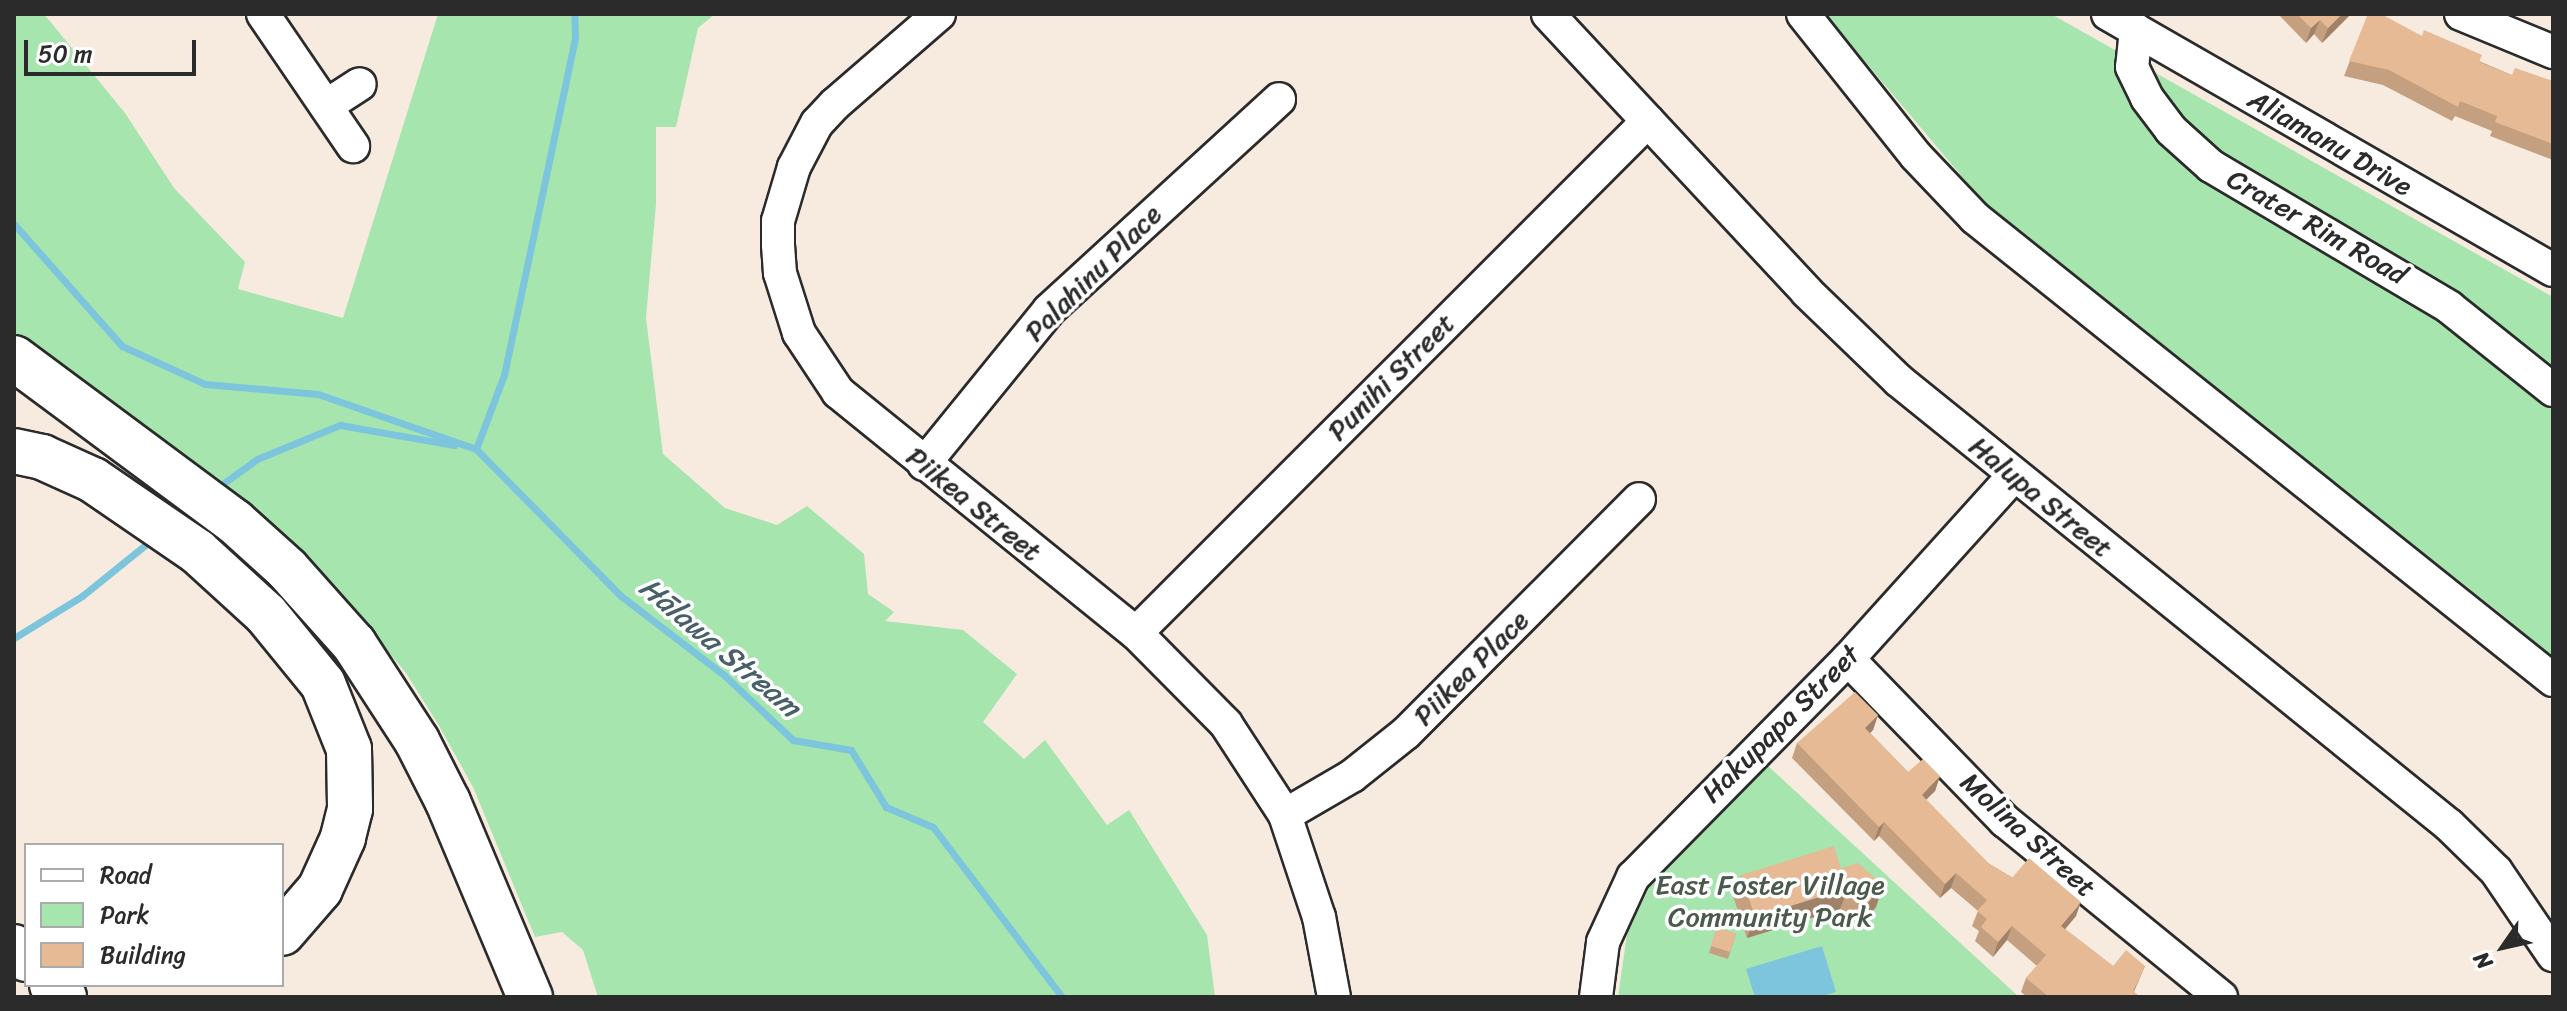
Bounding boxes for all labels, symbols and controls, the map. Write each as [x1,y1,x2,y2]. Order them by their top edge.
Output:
scale bar [28,24,200,74]
text: 50 m [38,33,93,75]
street label: Aliamanu Drive [2242,82,2418,204]
street label: Crater Rim Road [2221,162,2413,292]
street label: Palahinu Place [1017,197,1169,349]
street label: Punihi Street [1320,306,1462,448]
street label: Halupa Street [1963,429,2119,565]
street label: Piikea Street [900,439,1048,569]
water label: Hālawa Stream [631,569,809,725]
street label: Piikea Place [1406,603,1536,733]
street label: Hakupapa Street [1695,638,1867,810]
street label: Molina Street [1953,765,2103,905]
legend [24,843,284,987]
text: Road [100,854,151,896]
park label: East Foster Village Community Park [1654,868,1886,934]
text: Park [100,894,149,936]
north arrow [2463,907,2543,987]
text: Building [100,934,186,976]
text: N [2462,943,2503,978]

